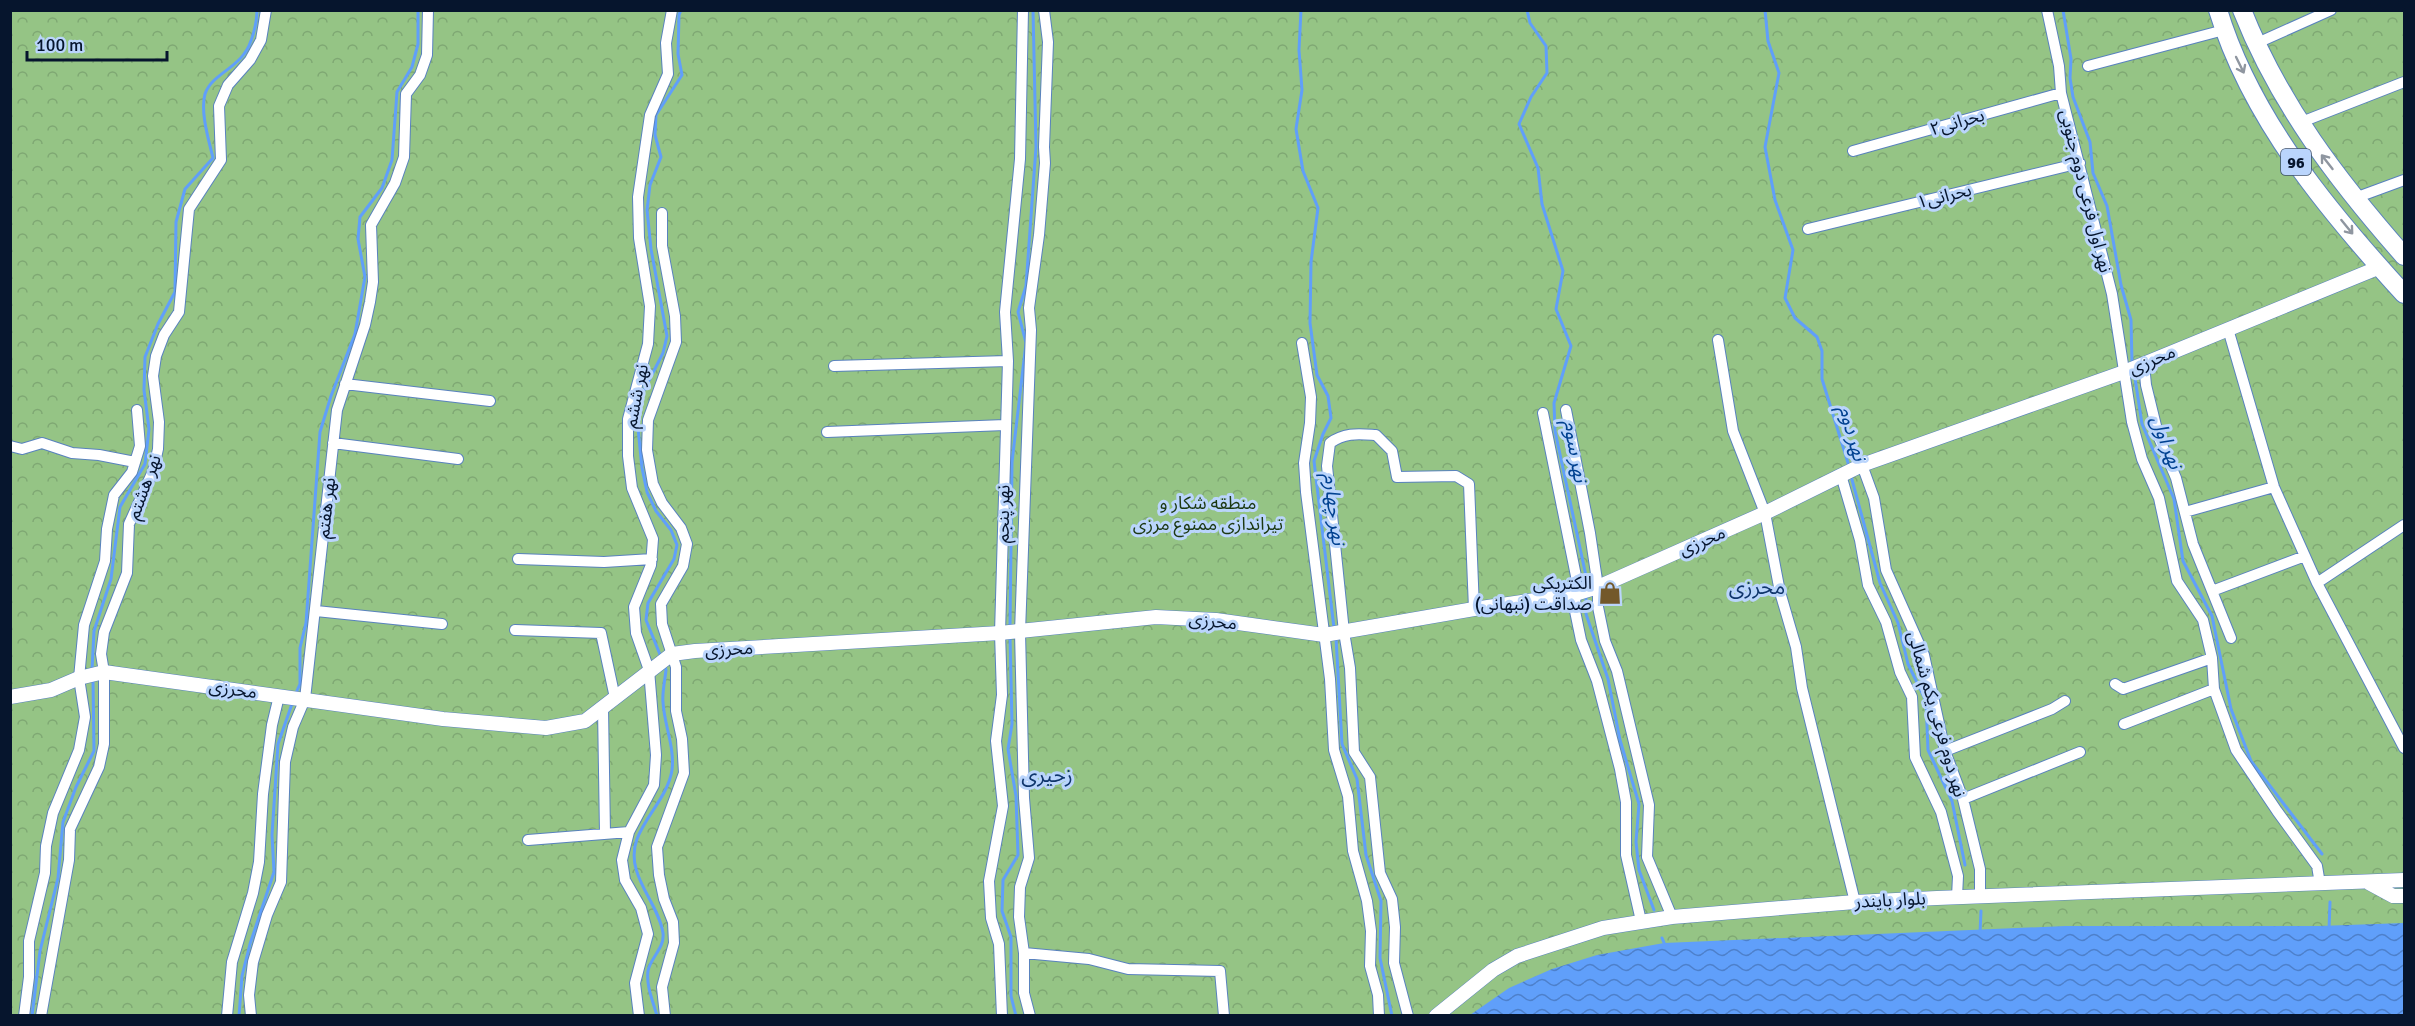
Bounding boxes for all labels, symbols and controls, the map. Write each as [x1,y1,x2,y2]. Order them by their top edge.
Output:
scale bar [27,24,166,62]
text: 100 m [36,34,83,56]
one-way arrow [2234,55,2246,73]
street label: بحرانی۲ [1927,104,1987,140]
street label: نهر اول فرعی دوم جنوبی [2052,107,2117,276]
road number: 96 [2281,149,2311,175]
one-way arrow [2320,155,2333,171]
street label: بحرانی۱ [1914,179,1974,213]
one-way arrow [2340,219,2353,235]
street label: محرزی [2125,340,2179,380]
street label: نهر ششم [619,362,655,430]
water label: نهر دوم [1831,402,1873,466]
water label: نهر اول [2145,412,2189,474]
water label: نهر سوم [1556,417,1594,486]
street label: نهر هشتم [122,452,168,523]
water label: نهر چهارم [1316,471,1351,548]
street label: نهر هفتم [312,476,342,540]
street label: نهر پنجم [991,485,1017,543]
park label: منطقه شکار و تیراندازی ممنوع مرزی [1133,492,1283,538]
street label: محرزی [1675,521,1729,561]
place label: الکتریکی صداقت (نبهانی) [1475,572,1592,615]
district label: محرزی [1729,574,1785,600]
shop icon: الکتریکی صداقت (نبهانی) [1597,580,1623,606]
street label: محرزی [1188,608,1238,634]
street label: نهر دوم فرعی یکم شمالی [1900,628,1971,800]
street label: محرزی [704,637,754,661]
street label: محرزی [208,675,258,703]
district label: زحیری [1021,762,1073,788]
street label: بلوار بایندر [1853,887,1926,913]

